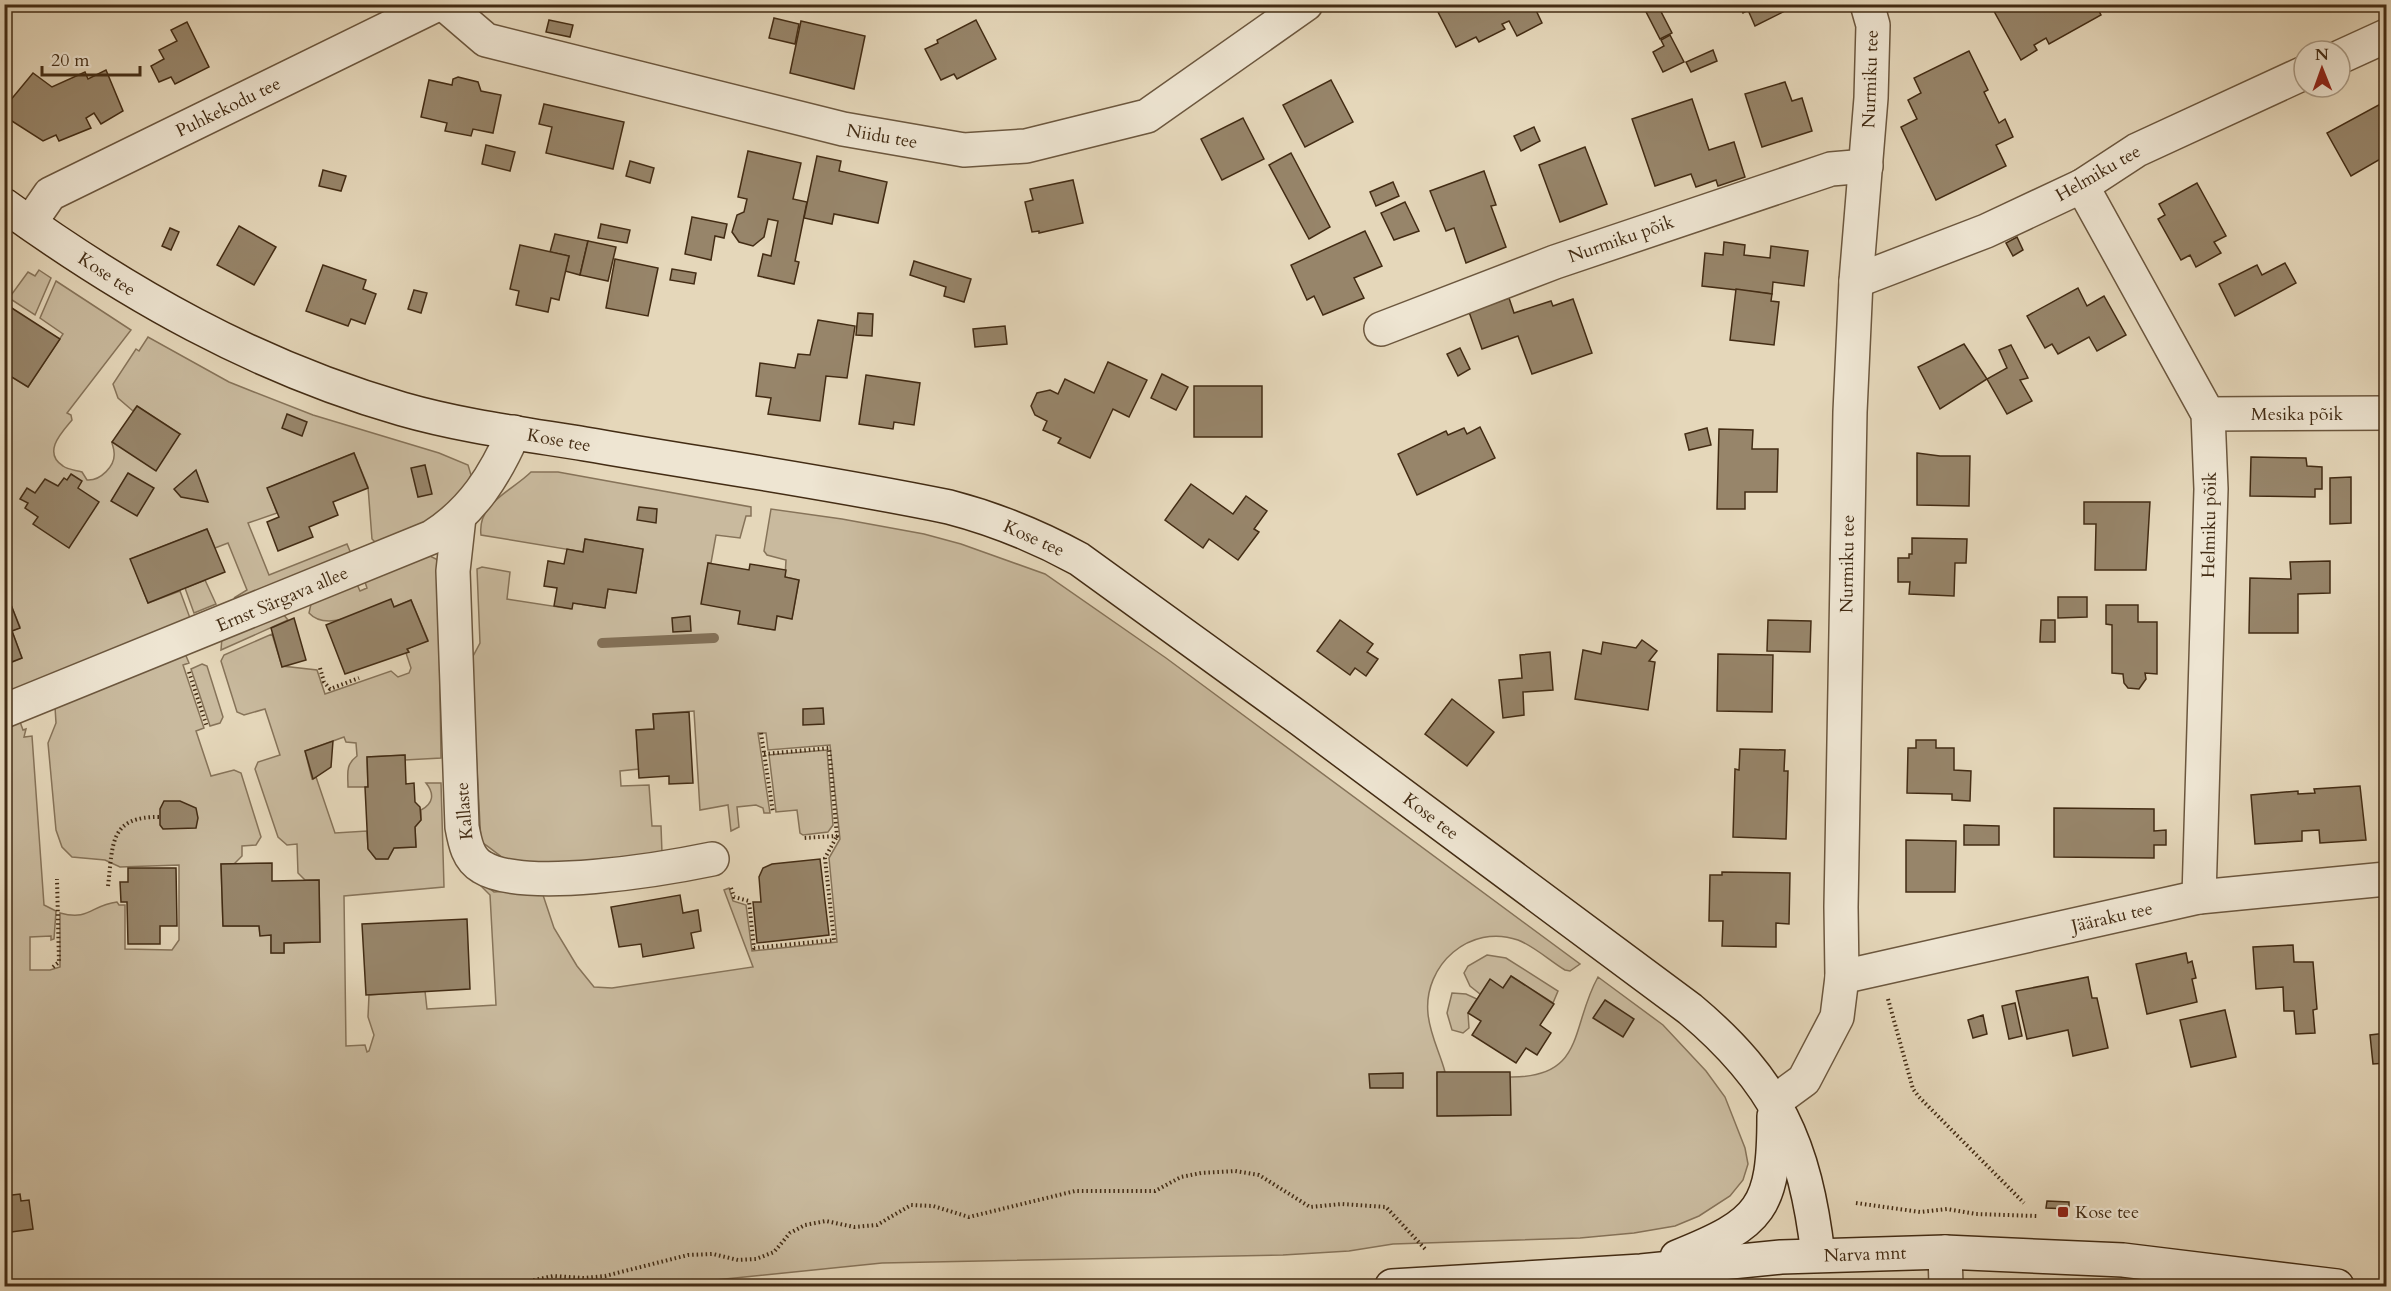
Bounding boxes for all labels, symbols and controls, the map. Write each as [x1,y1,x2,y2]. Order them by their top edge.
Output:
street label: Nurmiku tee [1856,29,1885,129]
scale bar [42,39,140,77]
north arrow [2292,39,2352,99]
text: N [2315,44,2329,66]
text: 20 m [51,48,90,73]
street label: Puhkekodu tee [172,71,285,144]
street label: Niidu tee [844,118,919,155]
street label: Helmiku tee [2051,139,2145,208]
street label: Nurmiku põik [1565,210,1678,269]
street label: Kose tee [73,246,140,302]
street label: Mesika põik [2251,402,2344,427]
street label: Kose tee [525,423,593,458]
street label: Helmiku põik [2196,471,2223,578]
street label: Kose tee [999,514,1068,563]
street label: Nurmiku tee [1834,515,1861,613]
street label: Ernst Särgava allee [212,560,352,638]
street label: Kallaste [450,781,479,841]
street label: Kose tee [1398,787,1464,846]
street label: Jääraku tee [2066,896,2155,940]
place label: Kose tee [2075,1200,2139,1225]
marker: Kose tee [2056,1205,2070,1219]
street label: Narva mnt [1823,1241,1907,1268]

